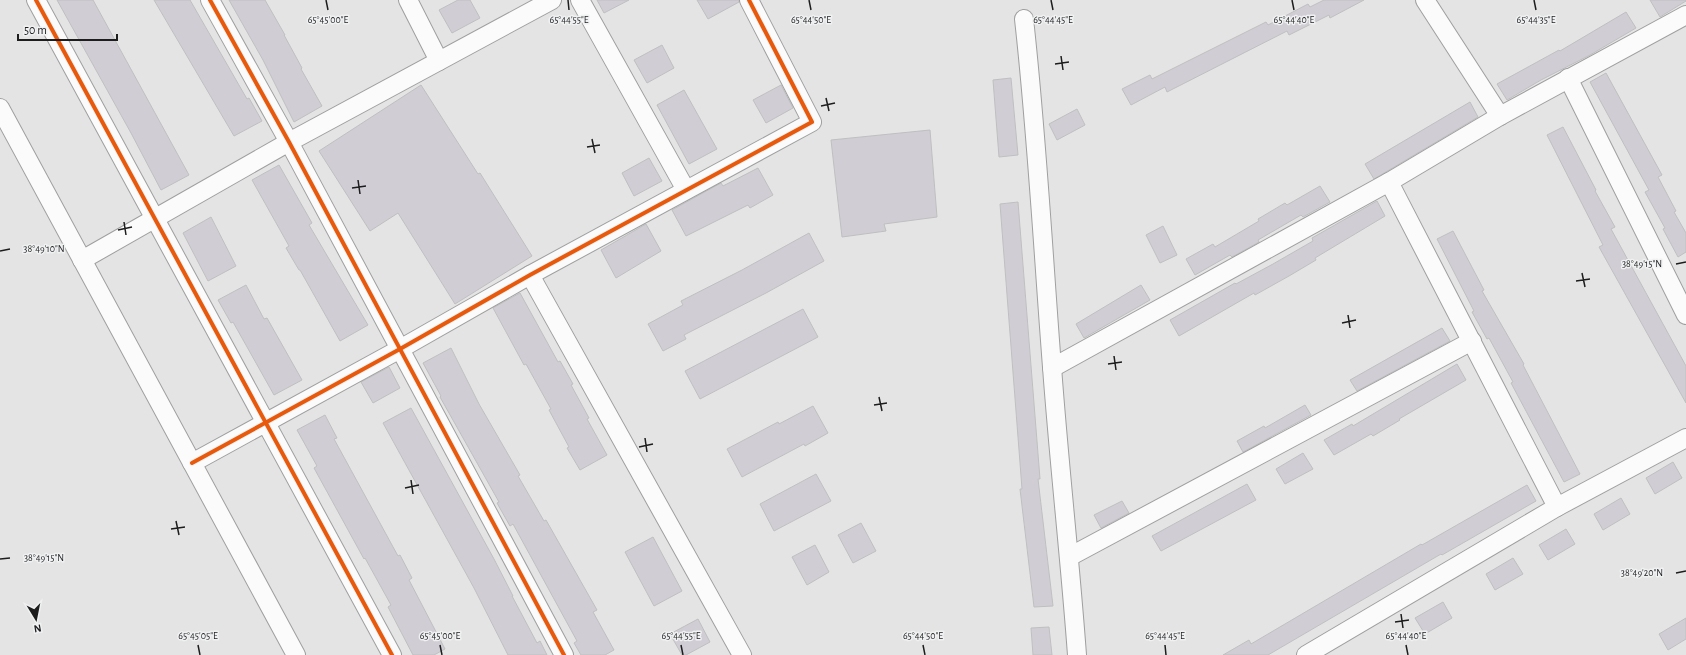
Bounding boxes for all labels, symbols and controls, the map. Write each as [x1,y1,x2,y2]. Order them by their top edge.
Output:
text: 65°45'00"E [308,15,348,25]
text: 65°44'55"E [549,15,589,25]
text: 65°44'50"E [791,15,831,25]
text: 65°44'45"E [1033,15,1073,25]
text: 65°44'40"E [1274,15,1315,25]
text: 65°44'35"E [1516,15,1556,25]
scale bar [18,16,117,42]
text: 50 m [24,24,47,36]
text: 38°49'10"N [23,244,65,254]
text: 38°49'15"N [1622,259,1662,269]
text: 38°49'15"N [24,553,64,563]
text: 38°49'20"N [1621,568,1663,578]
north arrow [16,599,56,639]
text: N [33,622,42,634]
text: 65°45'05"E [178,631,218,641]
text: 65°45'00"E [420,631,460,641]
text: 65°44'55"E [661,631,701,641]
text: 65°44'50"E [903,631,943,641]
text: 65°44'45"E [1145,631,1185,641]
text: 65°44'40"E [1386,631,1427,641]

